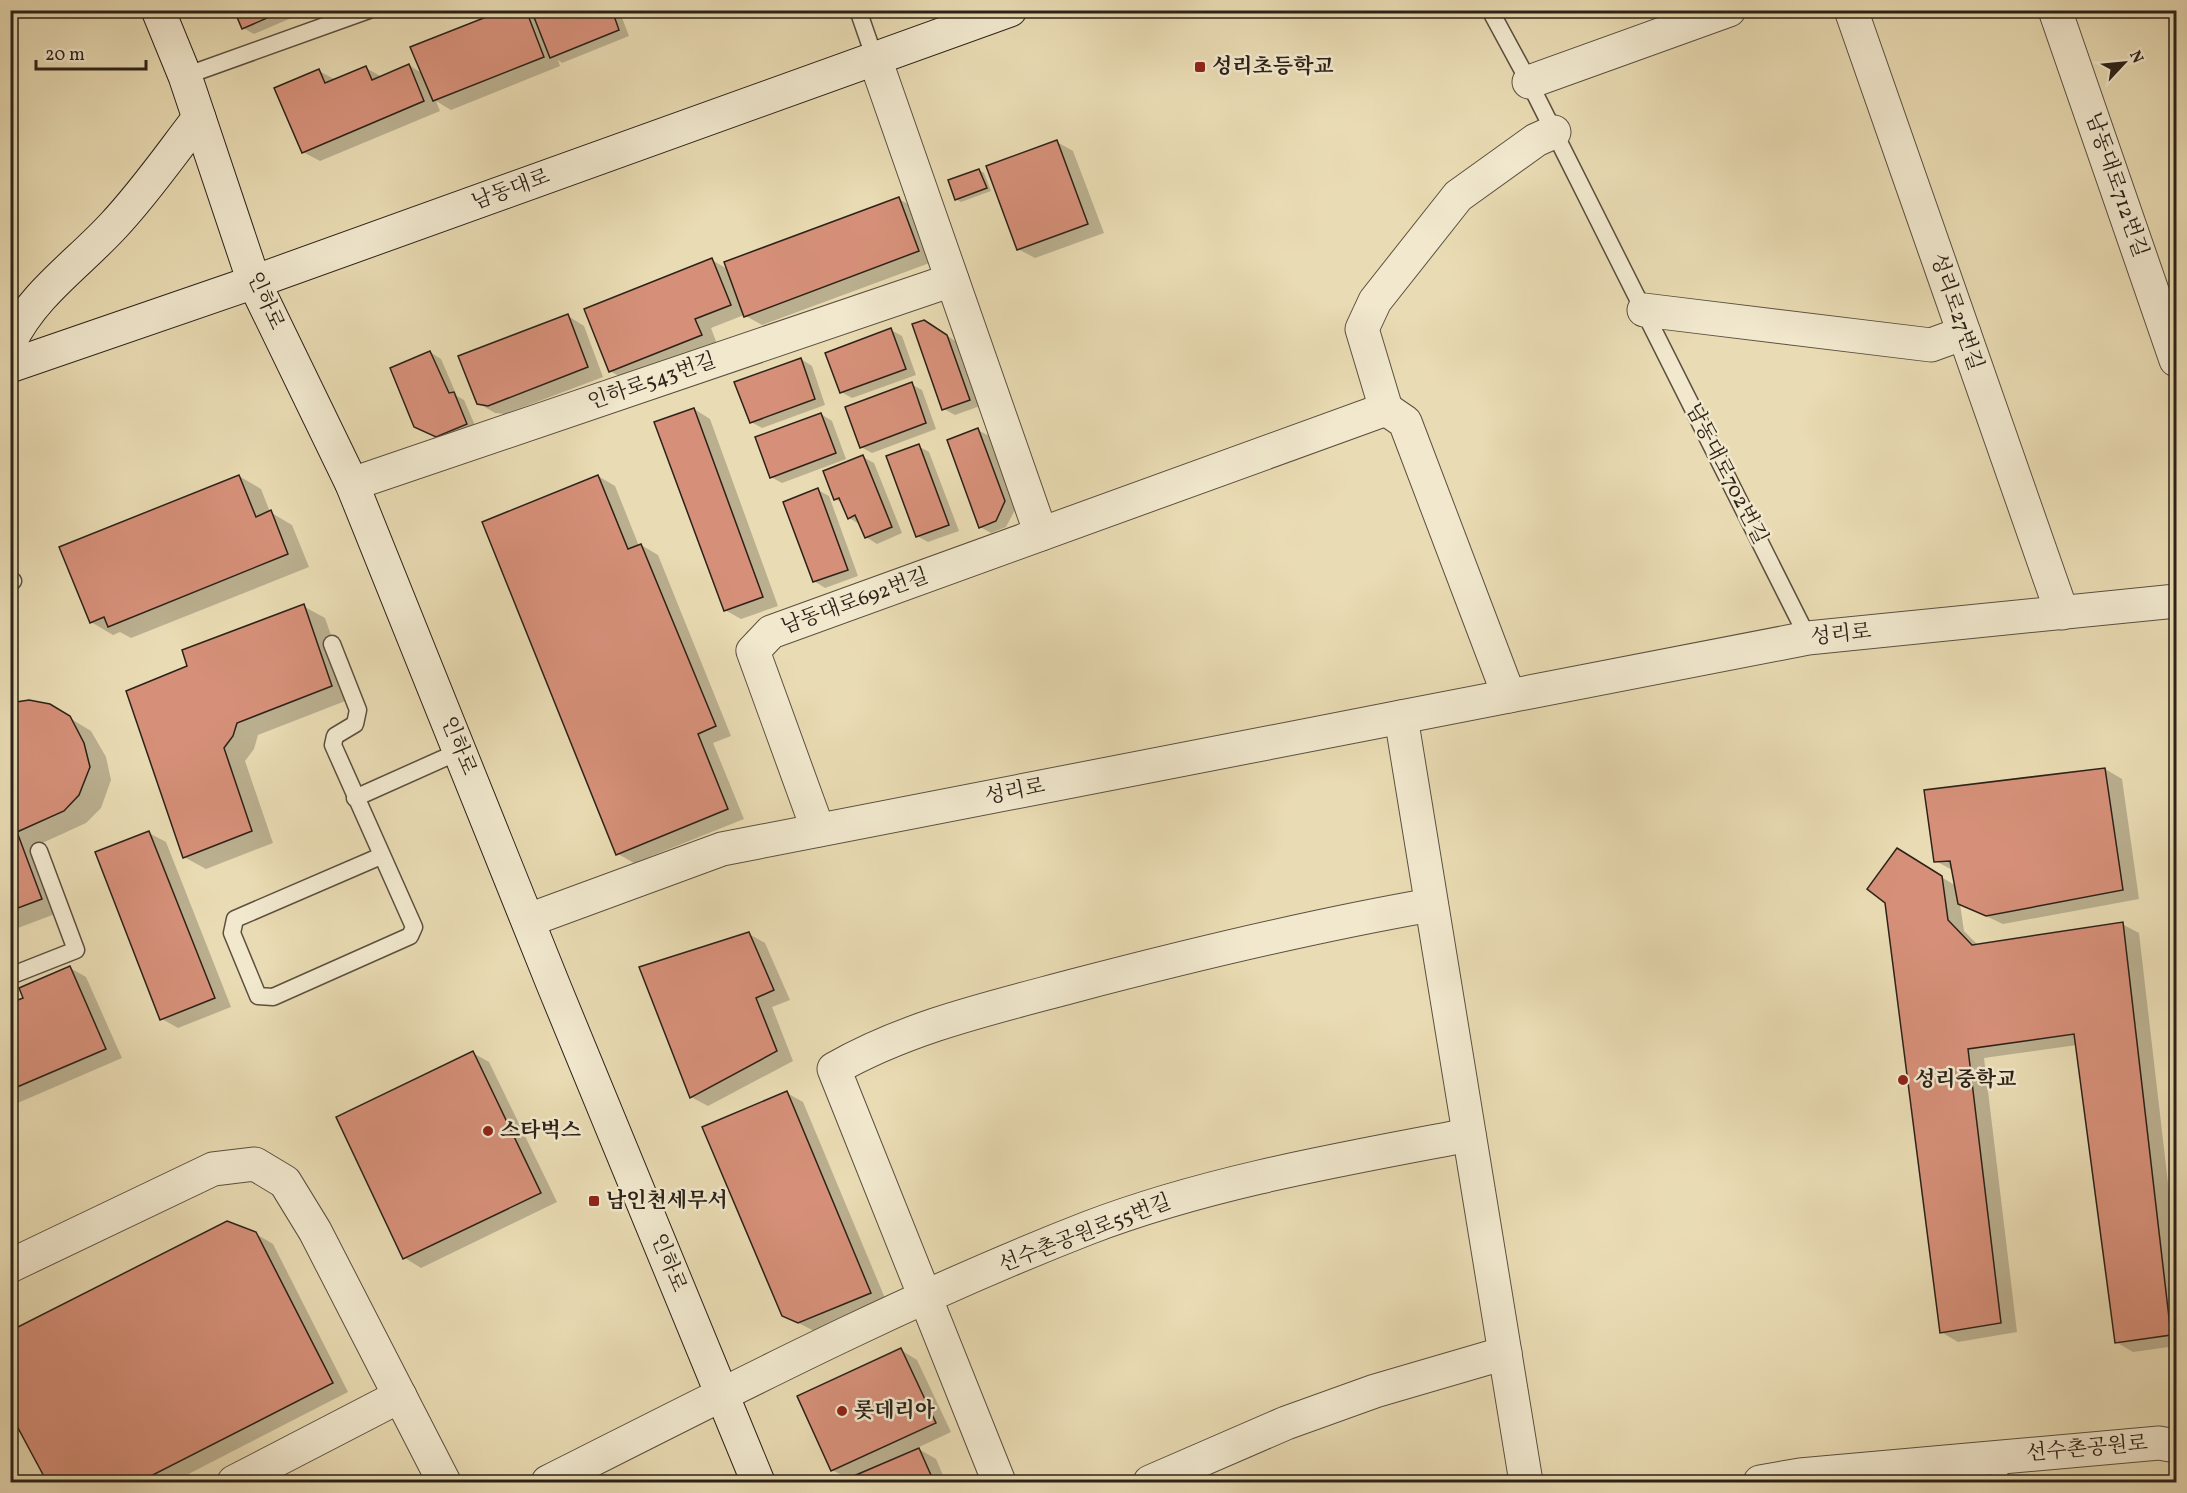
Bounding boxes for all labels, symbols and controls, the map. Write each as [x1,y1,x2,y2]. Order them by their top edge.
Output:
scale bar [36,33,146,71]
north arrow [2094,33,2154,93]
text: 20 m [45,43,85,68]
text: N [2123,47,2148,68]
place label: 성리초등학교 [1212,53,1334,82]
marker: 성리초등학교 [1193,60,1207,74]
street label: 남동대로712번길 [2078,109,2154,261]
street label: 남동대로 [468,162,554,218]
street label: 성리로27번길 [1922,249,1990,375]
street label: 인하로 [239,267,291,335]
street label: 인하로543번길 [584,346,720,418]
street label: 남동대로702번길 [1678,398,1774,550]
street label: 남동대로692번길 [777,562,933,642]
street label: 성리로 [1809,617,1873,653]
street label: 인하로 [433,712,483,780]
street label: 성리로 [982,772,1048,812]
place label: 성리중학교 [1915,1066,2016,1095]
marker: 성리중학교 [1896,1073,1910,1087]
place label: 스타벅스 [500,1117,581,1146]
marker: 스타벅스 [481,1124,495,1138]
place label: 남인천세무서 [606,1187,728,1216]
street label: 선수촌공원로55번길 [995,1188,1175,1280]
marker: 남인천세무서 [587,1194,601,1208]
street label: 인하로 [643,1229,693,1297]
place label: 롯데리아 [854,1397,936,1426]
marker: 롯데리아 [835,1404,849,1418]
street label: 선수촌공원로 [2025,1429,2149,1469]

